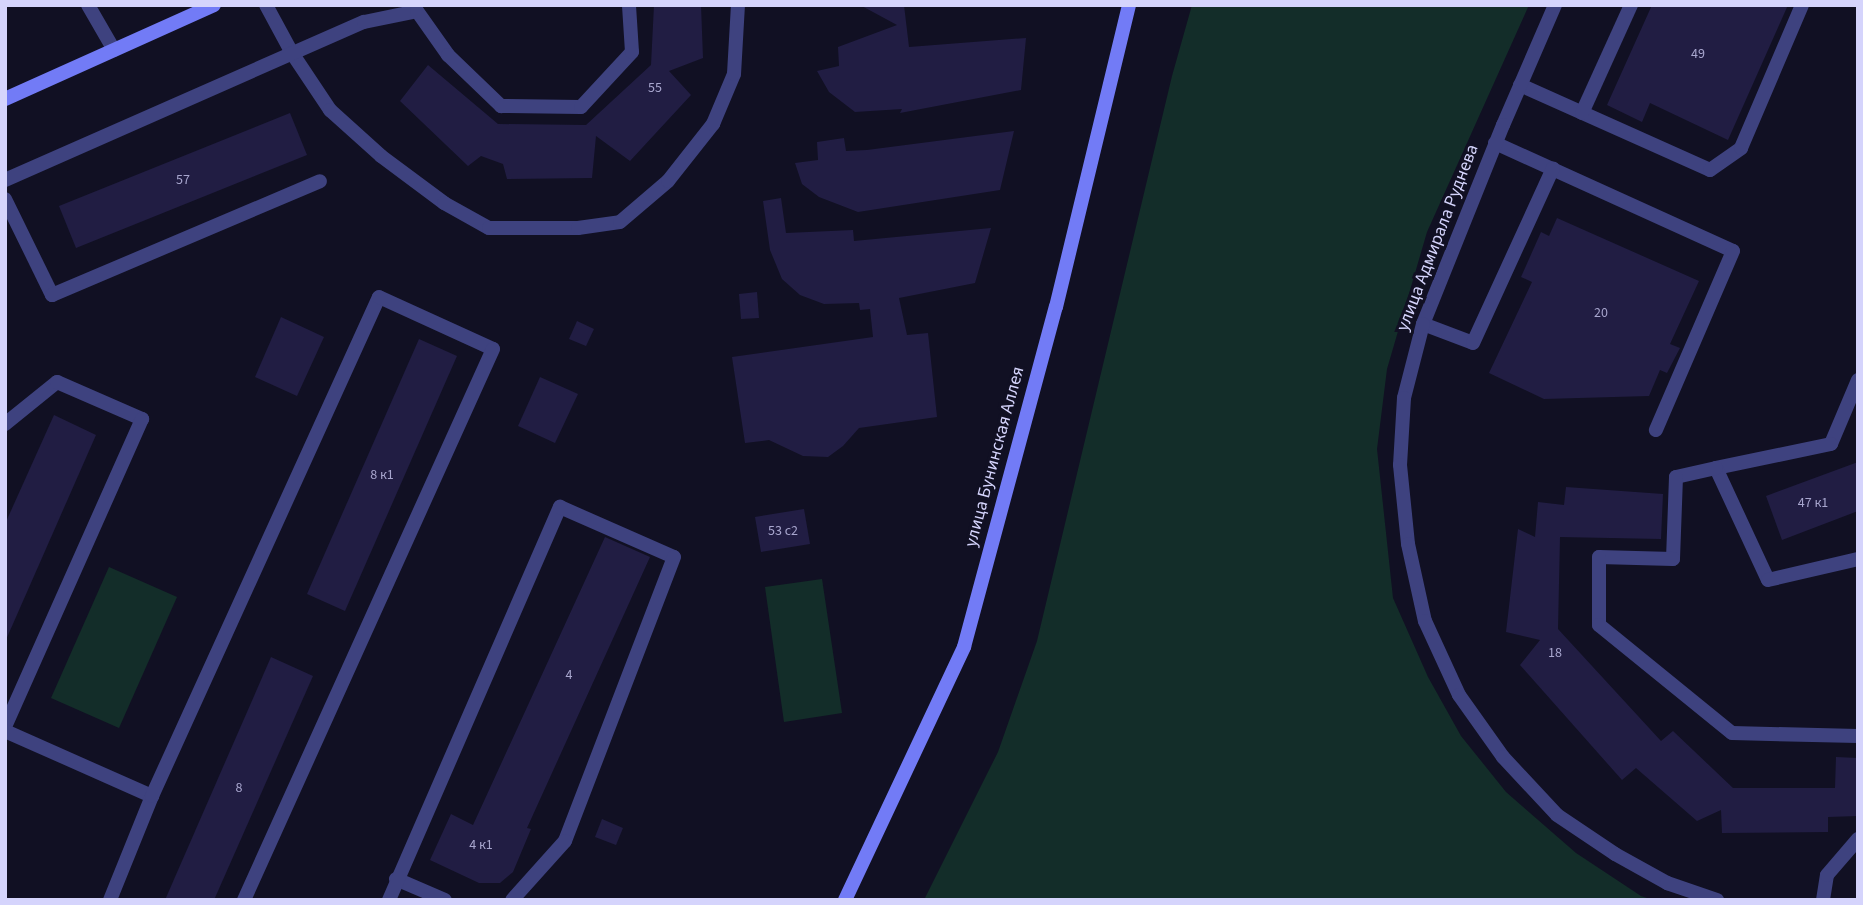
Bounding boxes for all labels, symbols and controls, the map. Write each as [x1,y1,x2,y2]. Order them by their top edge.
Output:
house number: 49 [1691,46,1705,62]
house number: 55 [648,80,662,96]
street label: улица Адмирала Руднева [1392,141,1484,335]
house number: 57 [176,172,190,188]
house number: 20 [1594,305,1608,321]
street label: улица Бунинская Аллея [960,364,1030,550]
house number: 8 к1 [370,467,394,483]
house number: 47 к1 [1798,495,1828,511]
house number: 53 с2 [768,523,798,539]
house number: 18 [1548,645,1562,661]
house number: 4 [566,667,572,683]
house number: 8 [236,780,242,796]
house number: 4 к1 [469,837,493,853]

